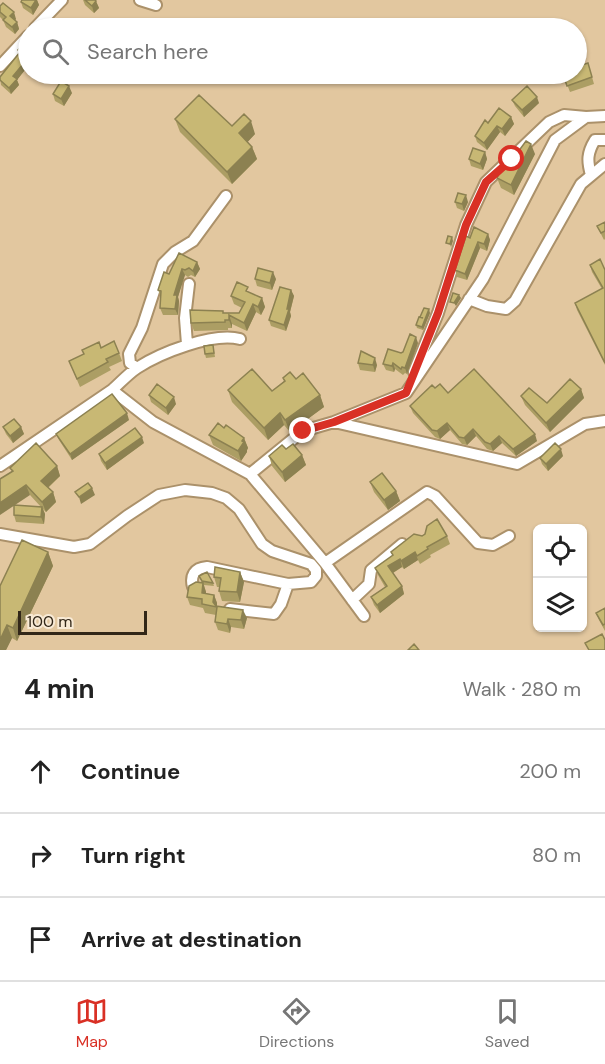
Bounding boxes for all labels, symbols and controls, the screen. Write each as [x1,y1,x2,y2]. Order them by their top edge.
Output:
search box [18,18,587,84]
icon: search [39,35,72,68]
text: Search here [87,37,208,66]
route start [498,145,524,171]
route end [289,417,315,443]
map controls [533,524,587,632]
button: locate [533,524,587,578]
button: layers [533,578,587,632]
scale bar [18,608,147,636]
text: 100 m [27,611,72,632]
text: 4 min [24,672,95,706]
text: Walk · 280 m [462,676,581,702]
icon: ahead [24,755,57,788]
text: Continue [81,757,180,786]
text: 200 m [519,758,581,784]
icon: right [24,839,57,872]
text: Turn right [81,841,186,870]
text: 80 m [532,842,581,868]
icon: arrive [24,923,57,956]
text: Arrive at destination [81,925,302,954]
tab: Map [75,995,108,1052]
tab: Directions [259,995,334,1052]
tab: Saved [485,995,530,1052]

